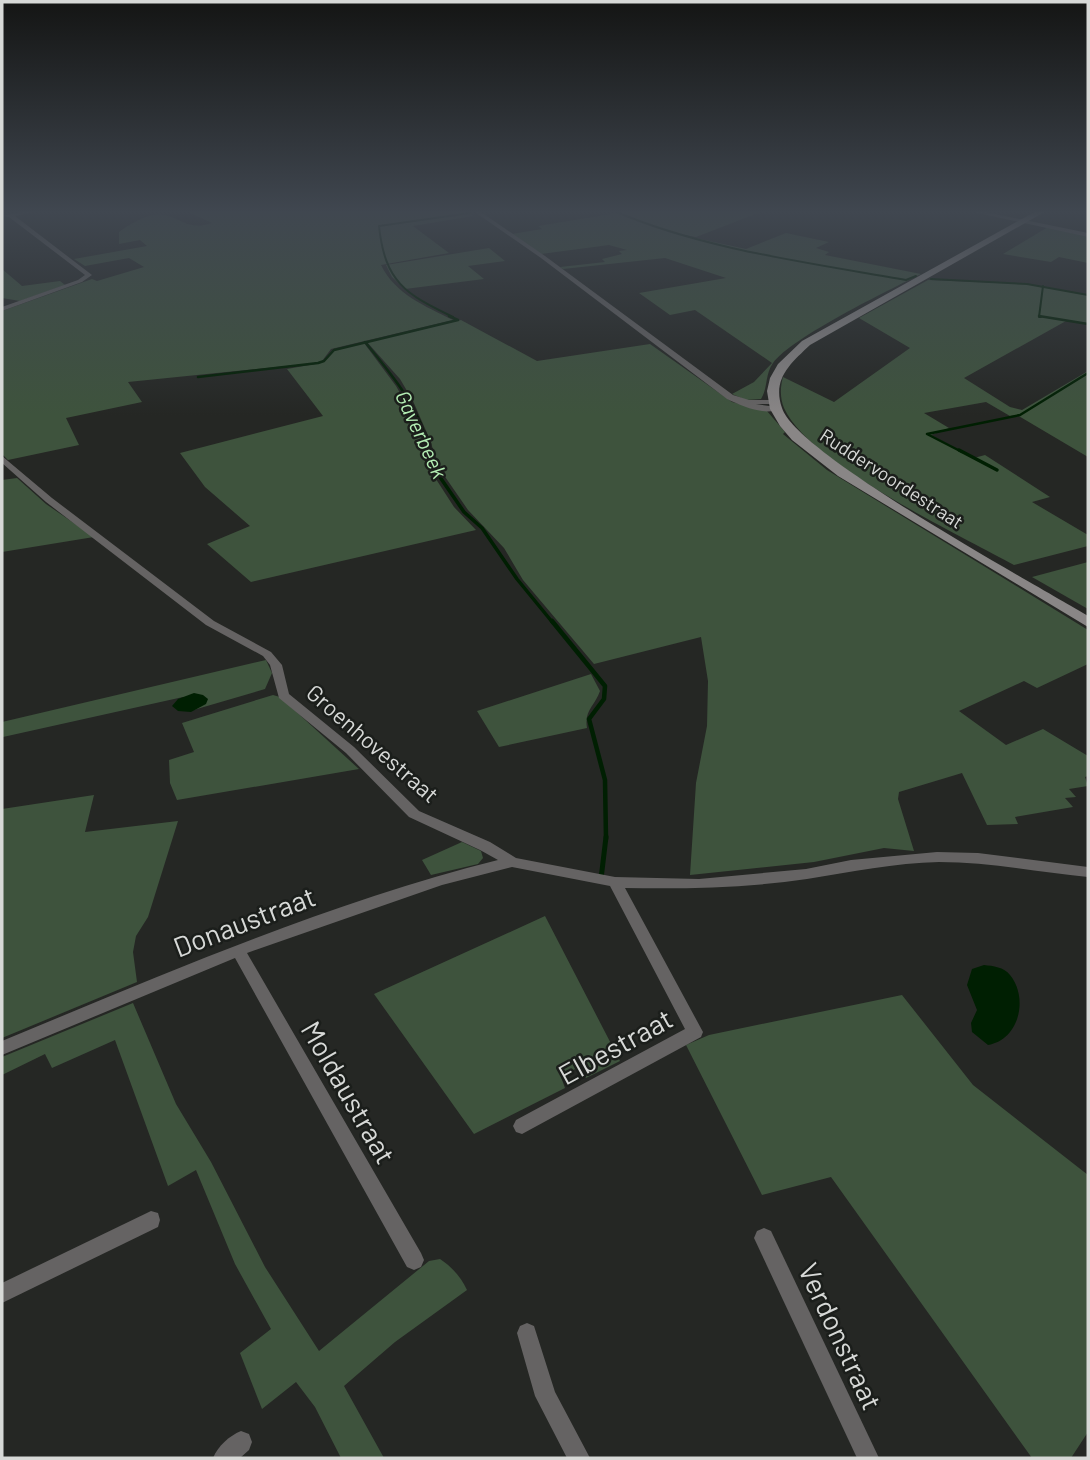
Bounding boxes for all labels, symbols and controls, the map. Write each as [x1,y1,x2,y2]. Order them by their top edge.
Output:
water label: Gaverbeek [391,386,453,483]
street label: Ruddervoordestraat [816,423,968,533]
street label: Groenhovestraat [301,678,445,808]
street label: Donaustraat [168,878,320,964]
street label: Elbestraat [552,1001,678,1091]
street label: Moldaustraat [295,1015,403,1169]
street label: Verdonstraat [792,1257,890,1415]

